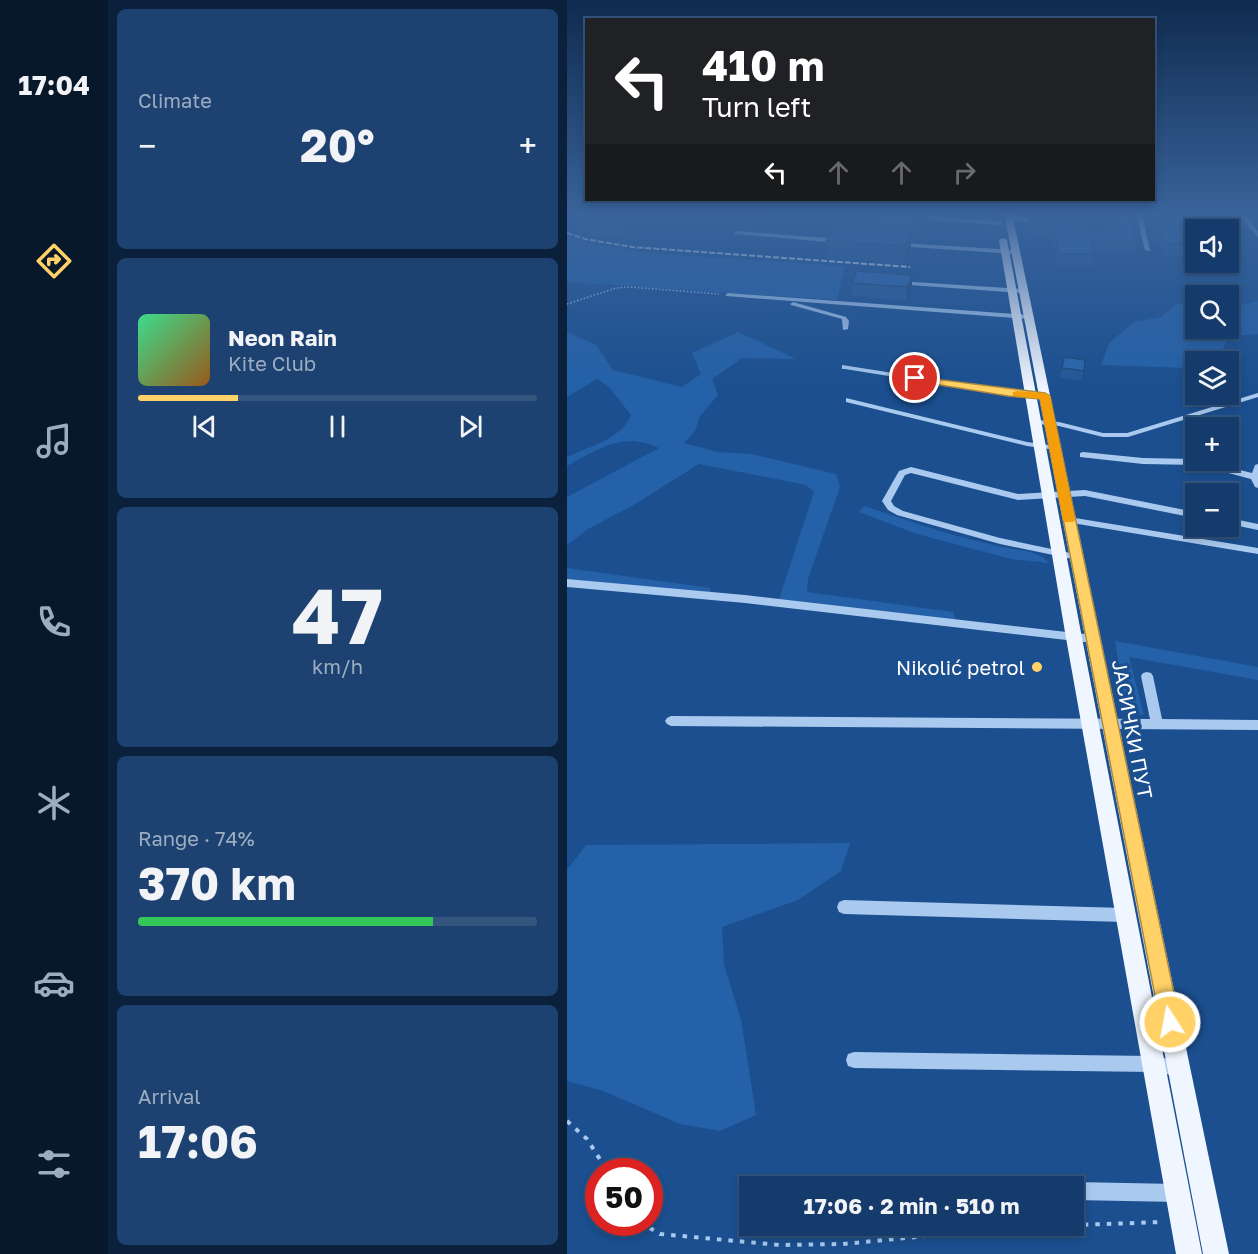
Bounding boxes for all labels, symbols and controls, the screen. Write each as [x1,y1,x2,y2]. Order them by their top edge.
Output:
text: 410 m [702,40,824,90]
icon: left [603,42,681,120]
text: 17:04 [18,69,90,101]
text: Climate [138,88,212,112]
text: Turn left [702,91,811,123]
text: 20° [300,118,375,172]
text: − [138,126,156,165]
text: + [519,126,537,165]
icon: left [759,156,792,189]
icon: ahead [822,156,855,189]
icon: ahead [885,156,918,189]
icon: right [948,156,981,189]
map controls [1185,219,1239,537]
button: sound [1185,219,1239,273]
icon: directions [33,240,75,282]
button: search [1185,285,1239,339]
text: Neon Rain [228,324,337,351]
text: Kite Club [228,351,316,375]
button: layers [1185,351,1239,405]
pin [889,352,940,403]
icon: arrive [898,361,931,394]
icon: previous [188,410,221,443]
icon: pause [321,410,354,443]
icon: next [454,410,487,443]
button: + [1185,417,1239,471]
icon: music [33,420,75,462]
button: − [1185,483,1239,537]
text: 47 [292,568,383,661]
icon: phone [33,601,75,643]
text: km/h [312,654,363,678]
place label: Nikolić petrol [896,655,1025,679]
street label: ЈАСИЧКИ ПУТ [1108,657,1158,801]
marker: Nikolić petrol [1030,660,1044,674]
icon: climate [33,782,75,824]
text: Range · 74% [138,826,255,850]
text: 370 km [138,856,296,910]
icon: car [33,962,75,1004]
position arrow [1138,990,1202,1054]
text: Arrival [138,1084,201,1108]
text: 17:06 [138,1114,258,1168]
icon: filters [33,1143,75,1185]
speed limit sign: 50 [585,1158,663,1236]
text: 17:06 · 2 min · 510 m [803,1192,1020,1219]

